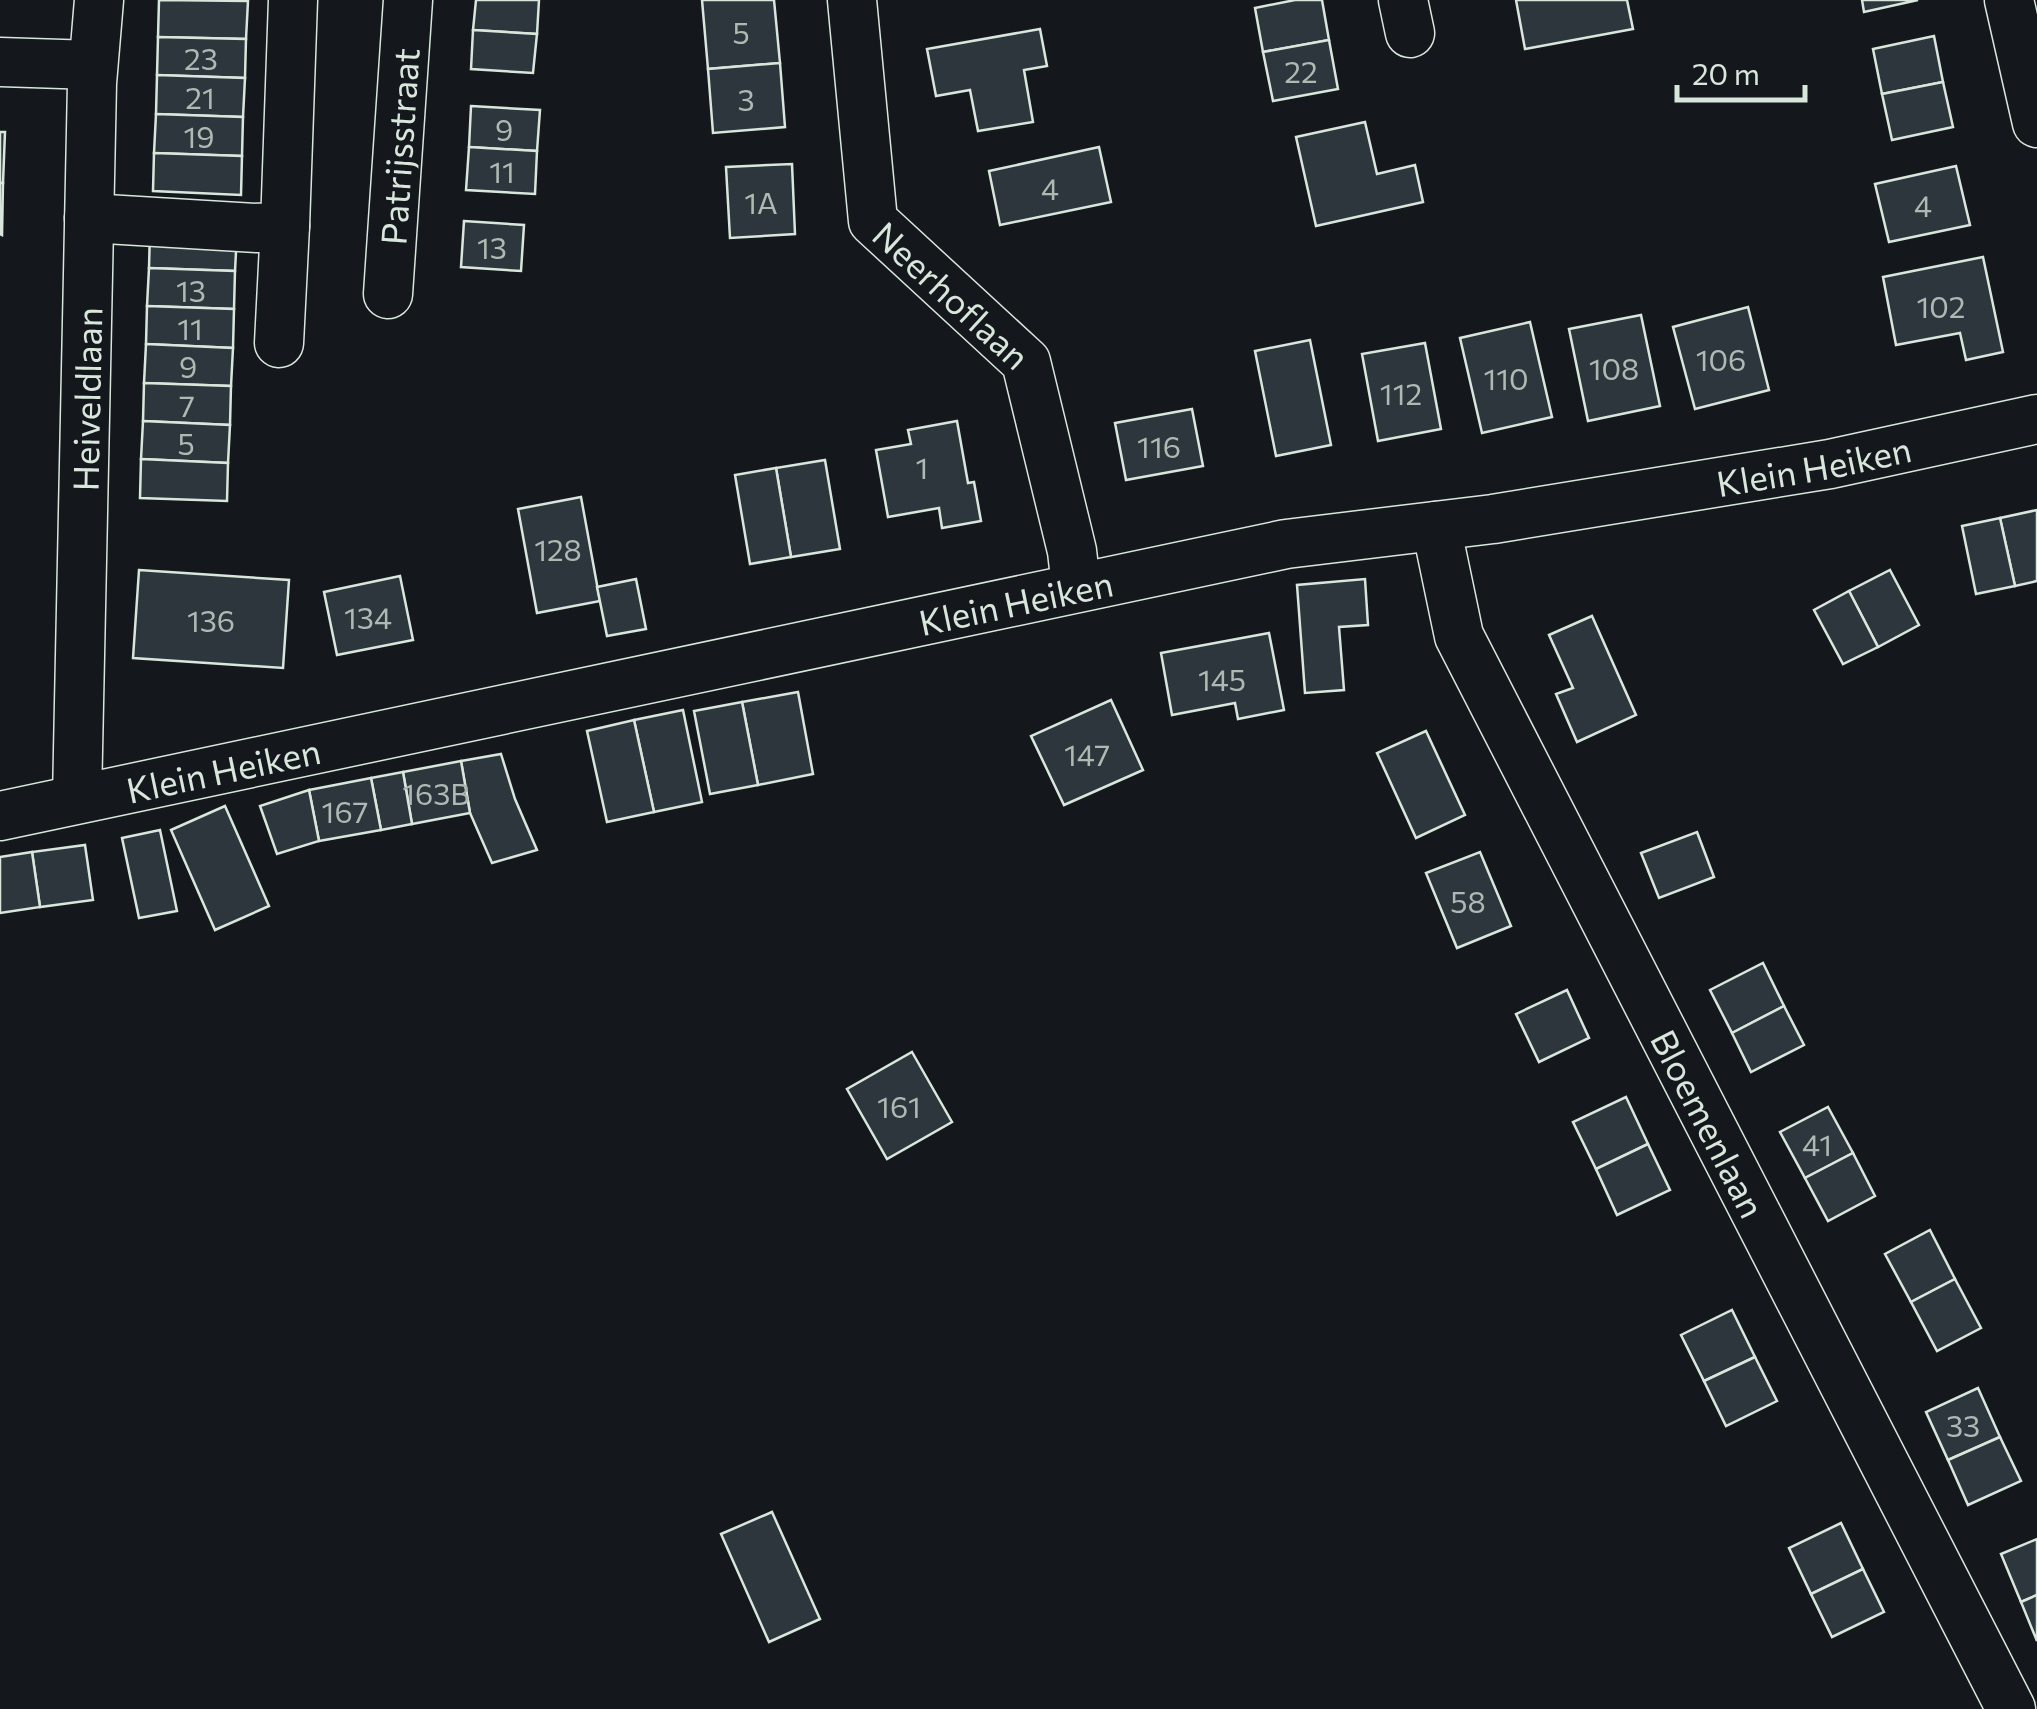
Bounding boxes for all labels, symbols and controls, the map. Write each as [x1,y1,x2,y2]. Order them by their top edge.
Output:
house number: 5 [732,13,750,50]
house number: 23 [184,39,218,76]
scale bar [1677,40,1804,102]
street label: Patrijsstraat [370,46,426,246]
house number: 22 [1284,52,1318,89]
text: 20 m [1692,54,1760,91]
house number: 21 [185,78,215,115]
house number: 3 [737,80,755,117]
house number: 9 [495,110,513,147]
house number: 19 [183,117,215,154]
house number: 11 [489,152,515,189]
house number: 4 [1041,169,1059,206]
house number: 1A [744,183,778,220]
house number: 4 [1914,186,1932,223]
street label: Neerhoflaan [865,211,1040,377]
house number: 13 [477,228,507,265]
house number: 13 [176,271,206,308]
house number: 102 [1917,287,1965,324]
street label: Heiveldlaan [62,307,109,492]
house number: 11 [177,309,203,346]
house number: 106 [1696,340,1746,377]
house number: 9 [179,347,197,384]
house number: 108 [1589,349,1639,386]
house number: 110 [1483,359,1529,396]
house number: 112 [1380,374,1422,411]
house number: 7 [179,386,195,423]
house number: 5 [177,424,195,461]
street label: Klein Heiken [1713,426,1915,504]
house number: 116 [1137,427,1181,464]
house number: 1 [916,448,928,485]
house number: 128 [534,530,582,567]
street label: Klein Heiken [915,560,1116,643]
house number: 134 [344,598,392,635]
house number: 136 [187,601,235,638]
house number: 145 [1198,660,1246,697]
street label: Klein Heiken [122,727,324,810]
house number: 147 [1064,735,1110,772]
house number: 163B [402,774,470,811]
house number: 167 [322,792,368,829]
house number: 58 [1450,882,1486,919]
street label: Bloemenlaan [1643,1022,1776,1224]
house number: 161 [877,1087,921,1124]
house number: 41 [1802,1125,1832,1162]
house number: 33 [1946,1406,1980,1443]

